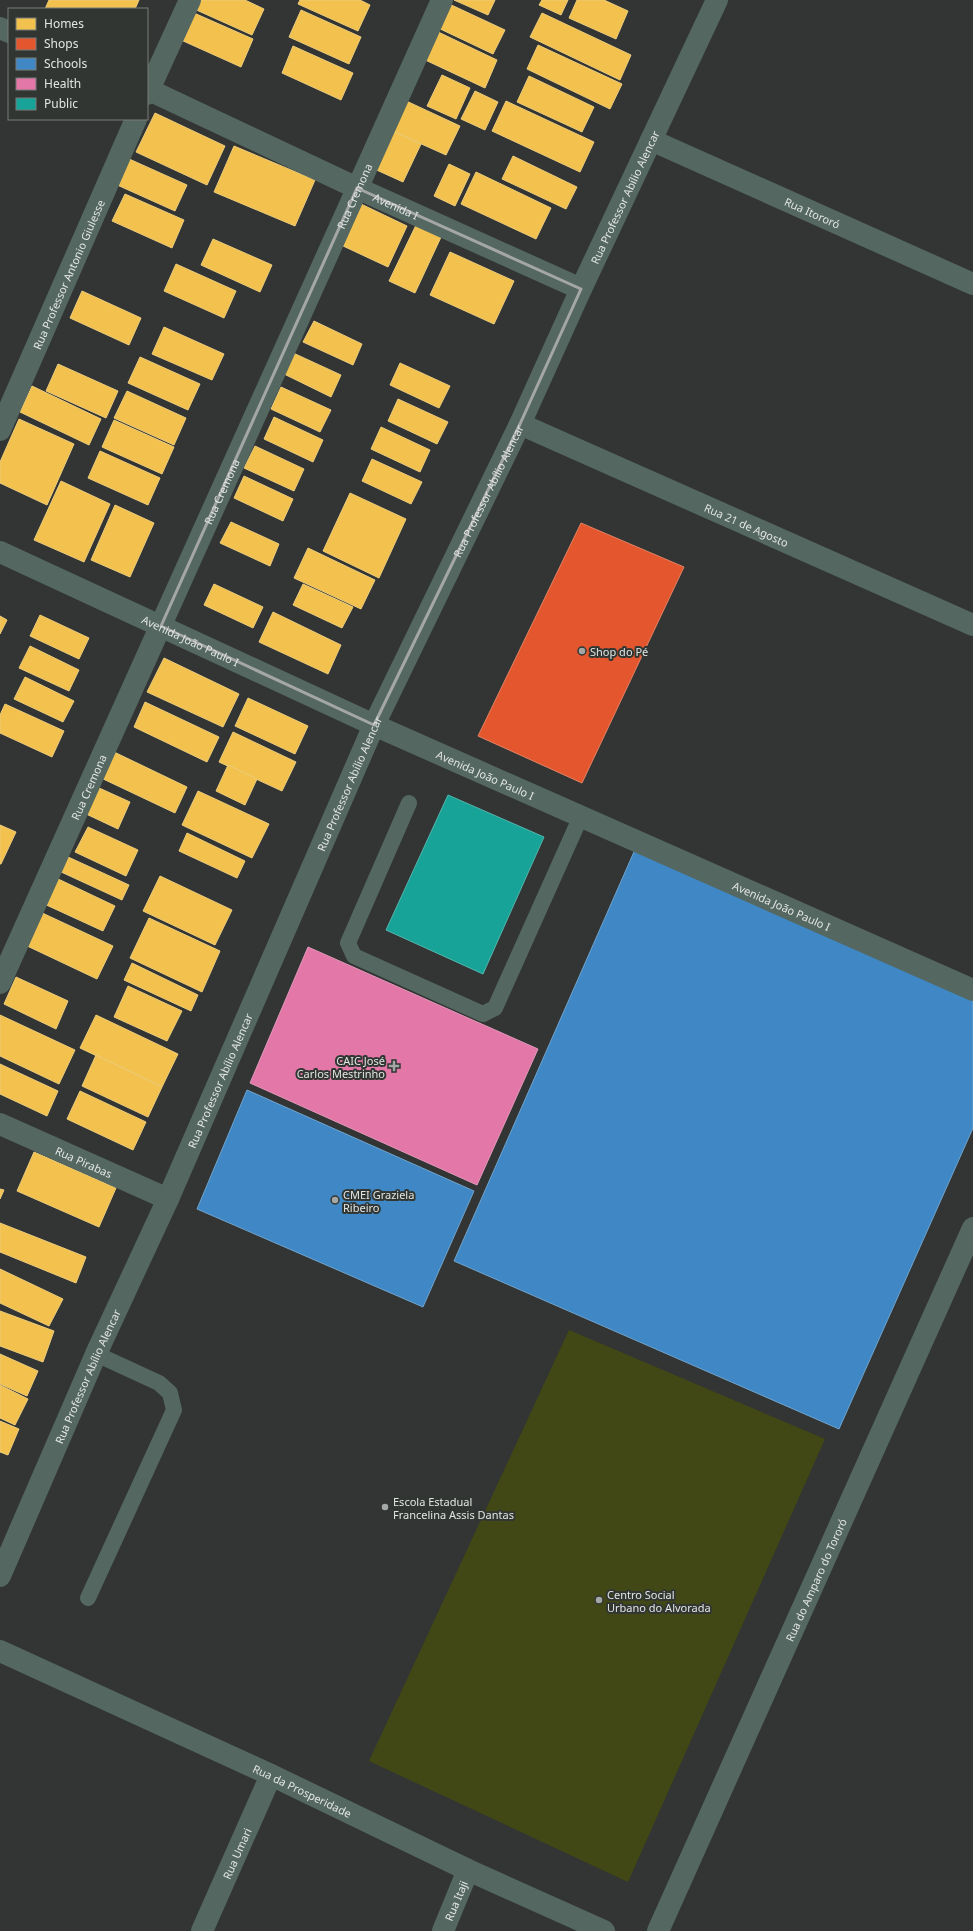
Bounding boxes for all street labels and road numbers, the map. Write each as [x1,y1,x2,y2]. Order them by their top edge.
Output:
street label: Rua Professor Abílio Alencar [586,127,662,266]
street label: Rua Cremona [333,161,375,231]
street label: Avenida I [371,189,421,222]
street label: Rua Itororó [783,193,843,231]
street label: Rua Professor Antonio Giulesse [29,197,107,352]
street label: Rua Professor Abílio Alencar [449,421,526,560]
street label: Rua Cremona [200,456,242,526]
street label: Rua 21 de Agosto [702,499,791,550]
street label: Avenida João Paulo I [140,611,242,669]
street label: Rua Professor Abílio Alencar [313,713,385,853]
street label: Avenida João Paulo I [434,746,537,803]
street label: Rua Cremona [67,752,109,822]
street label: Avenida João Paulo I [731,877,833,934]
street label: Rua Professor Abílio Alencar [184,1010,256,1150]
street label: Rua Pirabas [53,1142,115,1181]
street label: Rua Professor Abílio Alencar [51,1306,124,1446]
street label: Rua do Amparo do Tororó [781,1515,850,1644]
street label: Rua da Prosperidade [251,1760,354,1820]
street label: Rua Umari [218,1825,254,1881]
street label: Rua Itaji [441,1878,470,1923]

